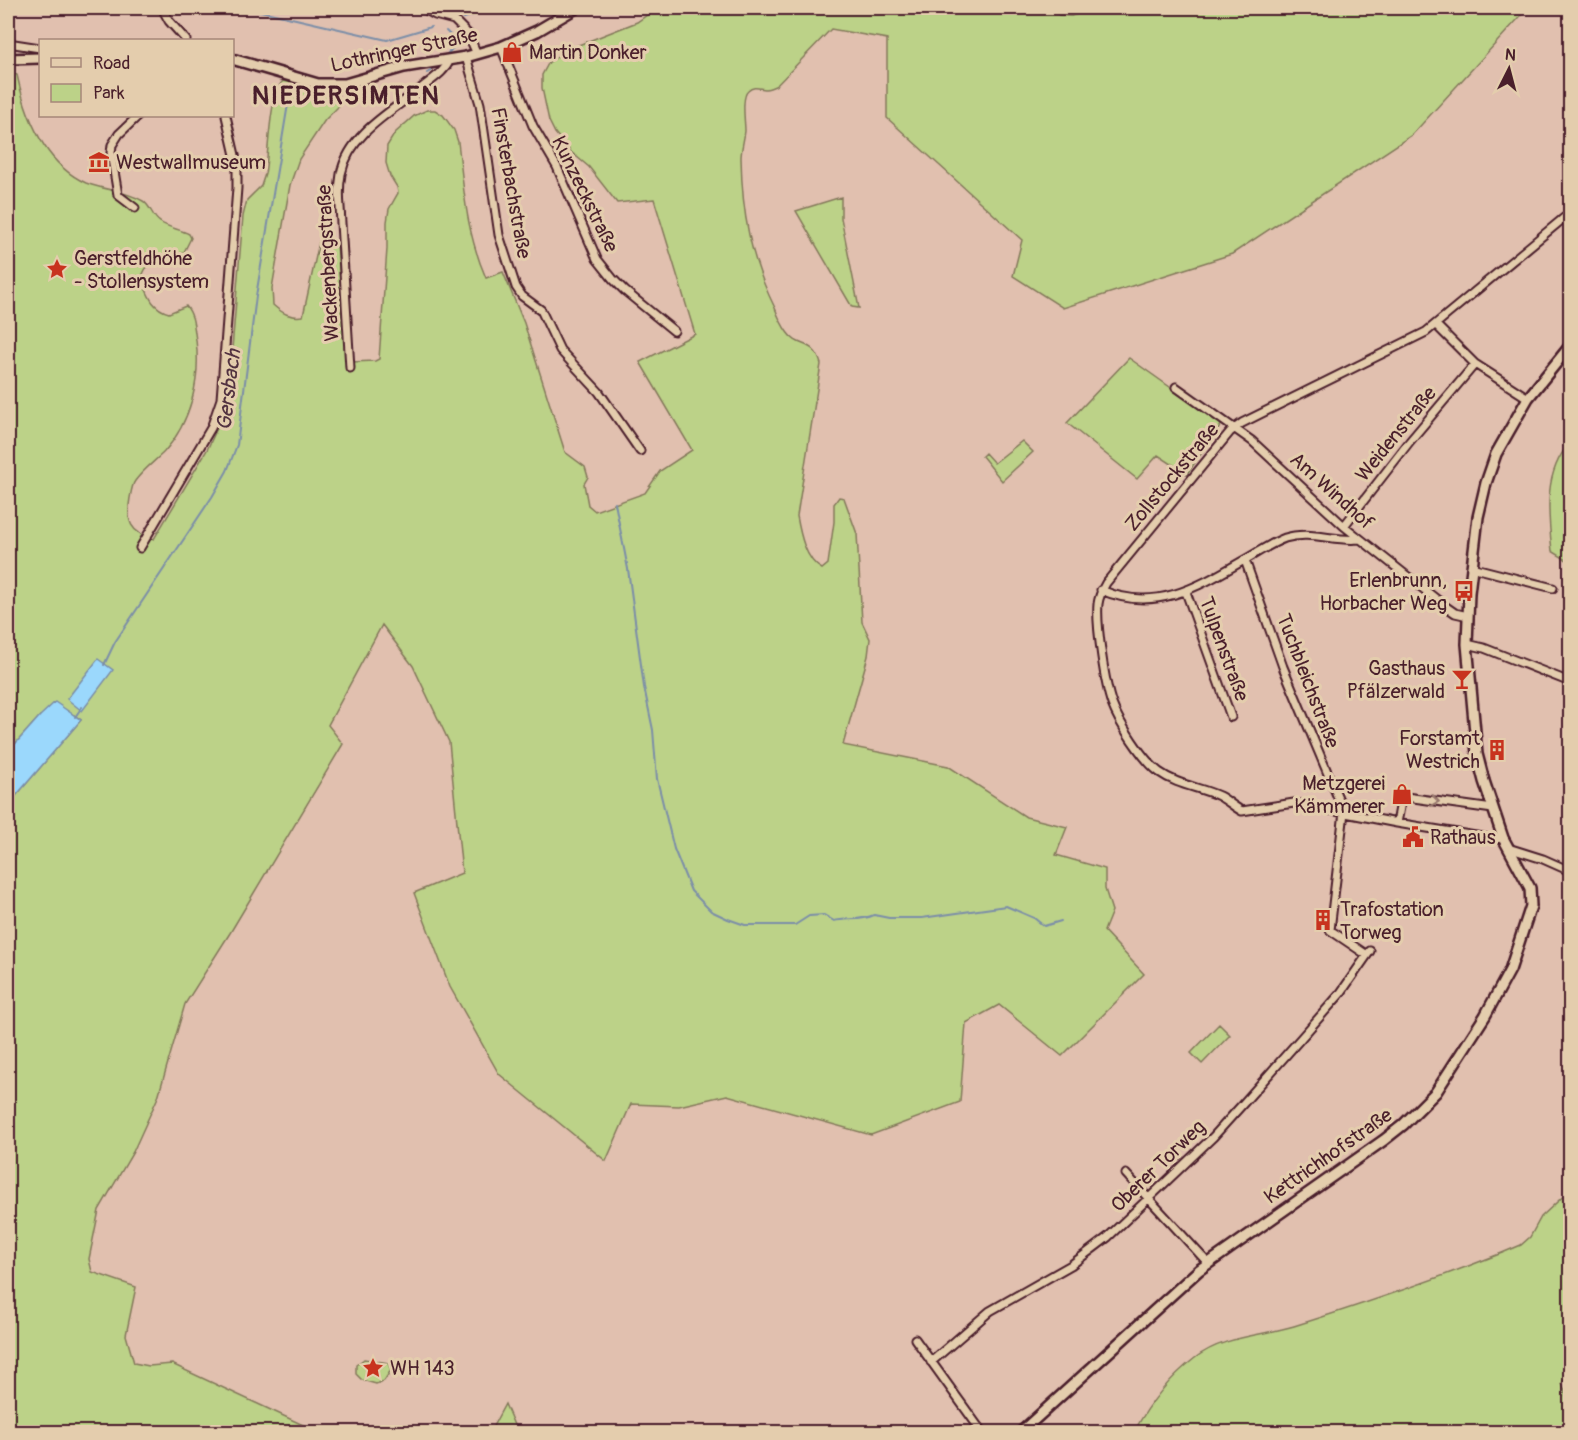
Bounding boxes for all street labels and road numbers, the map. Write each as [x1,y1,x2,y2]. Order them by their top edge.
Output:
street label: Lothringer Straße [328,22,480,78]
street label: Finsterbachstraße [485,105,537,261]
street label: Kunzeckstraße [546,132,624,256]
street label: Wackenbergstraße [311,184,345,342]
street label: Weidenstraße [1350,381,1442,487]
street label: Zollstockstraße [1120,418,1225,536]
street label: Am Windhof [1285,447,1379,535]
street label: Tulpenstraße [1194,593,1254,705]
street label: Tuchbleichstraße [1271,610,1345,752]
street label: Kettrichhofstraße [1259,1102,1397,1209]
street label: Oberer Torweg [1105,1115,1211,1217]

